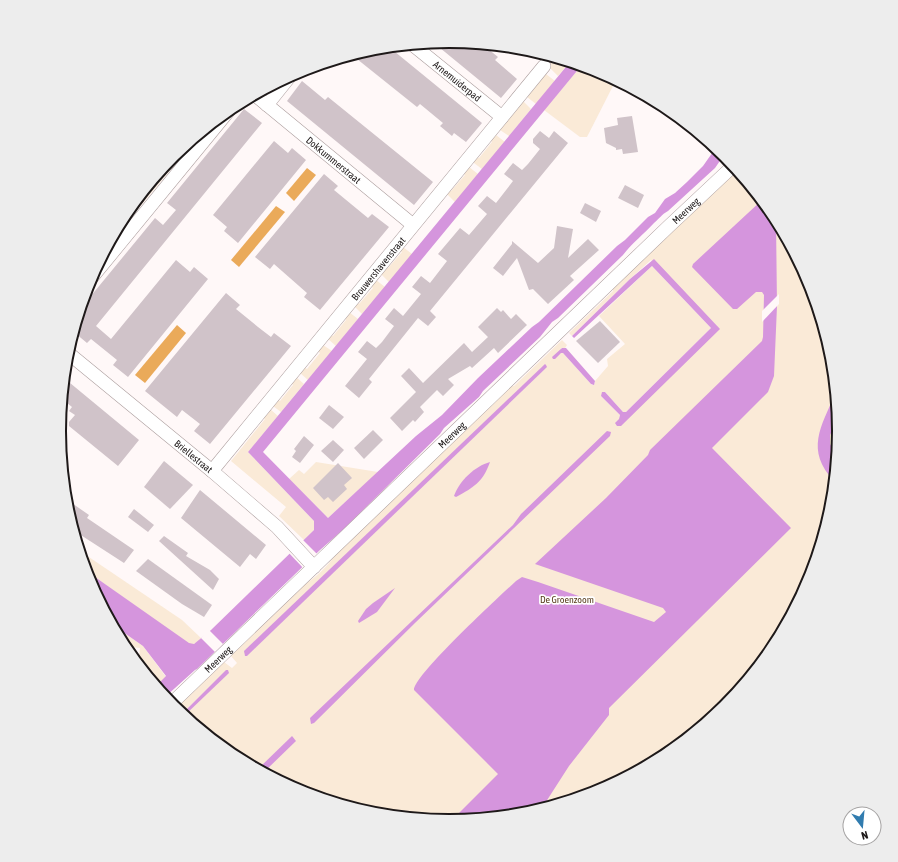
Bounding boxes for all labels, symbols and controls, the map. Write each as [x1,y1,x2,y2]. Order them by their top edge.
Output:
street label: Arnemuiderpad [431,59,483,104]
street label: Dokkummerstraat [304,135,363,186]
street label: Meerweg [670,195,702,226]
street label: Brouwershavenstraat [349,235,408,303]
street label: Meerweg [436,419,468,451]
street label: Briellestraat [172,438,215,475]
park label: De Groenzoom [540,594,594,605]
street label: Meerweg [202,643,235,675]
north arrow [842,806,882,846]
text: N [860,829,870,842]

